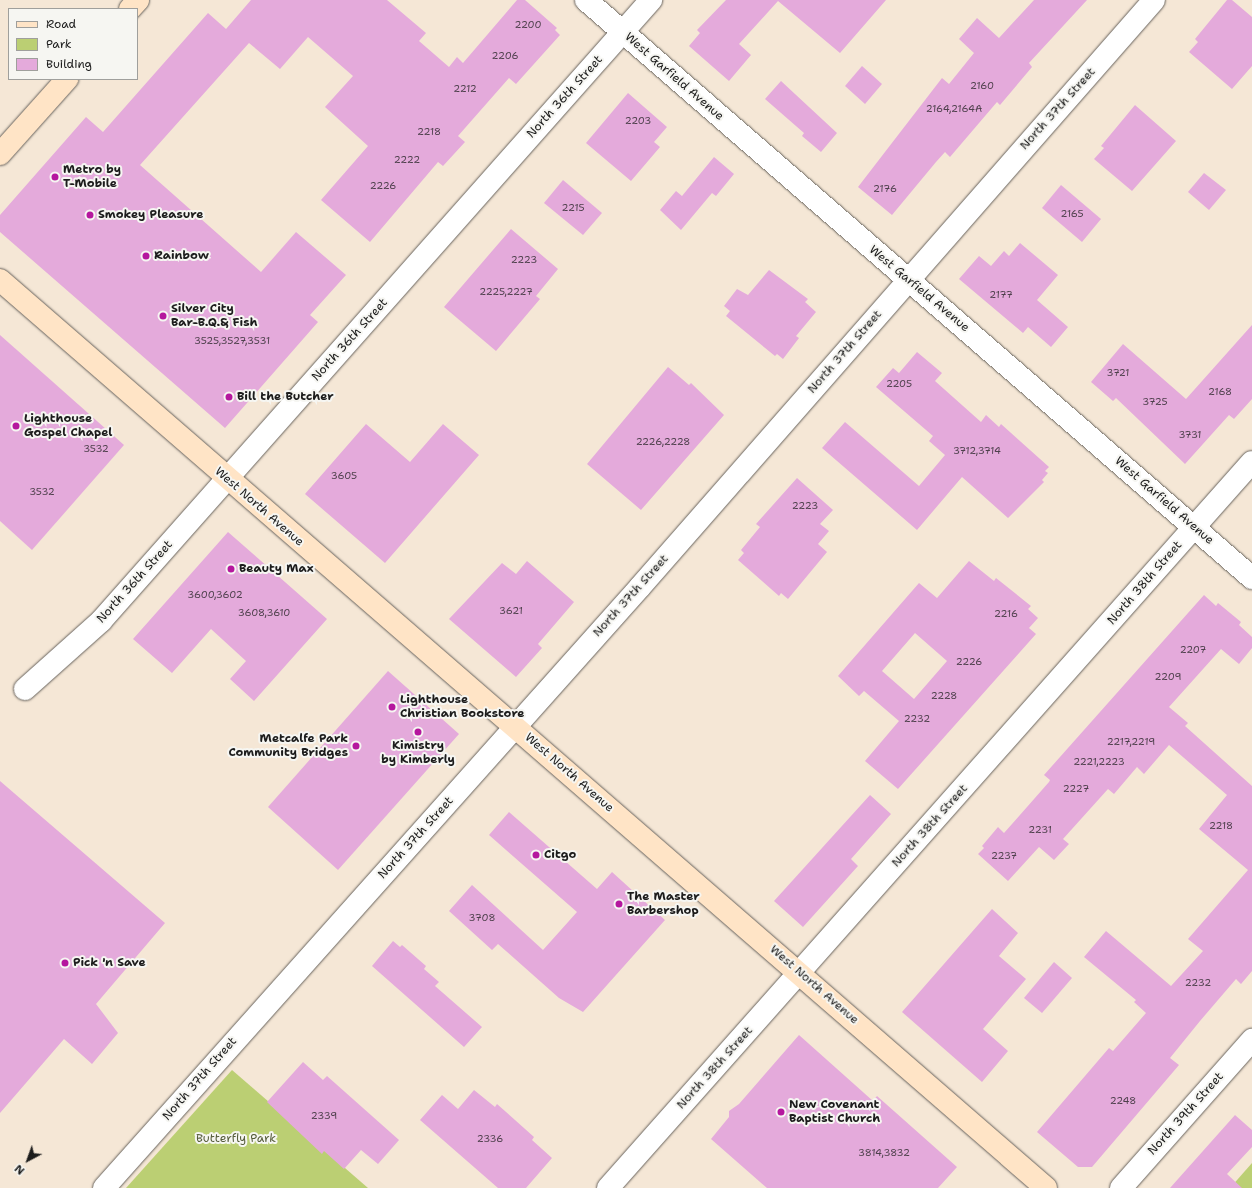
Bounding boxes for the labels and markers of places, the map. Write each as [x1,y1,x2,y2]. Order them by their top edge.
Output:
place label: Metro by T-Mobile [63,163,121,191]
marker: Metro by T-Mobile [50,172,60,182]
place label: Smokey Pleasure [98,208,203,222]
marker: Smokey Pleasure [85,210,95,220]
place label: Rainbow [154,249,209,263]
marker: Rainbow [141,251,151,261]
place label: Silver City Bar-B.Q.& Fish [171,302,257,330]
marker: Silver City Bar-B.Q.& Fish [158,311,168,321]
place label: Bill the Butcher [237,390,334,404]
marker: Bill the Butcher [224,392,234,402]
place label: Lighthouse Gospel Chapel [24,412,113,440]
marker: Lighthouse Gospel Chapel [11,421,21,431]
place label: Beauty Max [239,562,314,576]
marker: Beauty Max [226,564,236,574]
place label: Lighthouse Christian Bookstore [400,693,525,721]
marker: Lighthouse Christian Bookstore [387,702,397,712]
marker: Kimistry by Kimberly [413,727,423,737]
place label: Metcalfe Park Community Bridges [228,732,348,760]
place label: Kimistry by Kimberly [381,739,455,767]
marker: Metcalfe Park Community Bridges [351,741,361,751]
place label: Citgo [544,848,576,862]
marker: Citgo [531,850,541,860]
place label: The Master Barbershop [627,890,700,918]
marker: The Master Barbershop [614,899,624,909]
place label: Pick 'n Save [73,956,146,970]
marker: Pick 'n Save [60,958,70,968]
place label: New Covenant Baptist Church [789,1098,880,1126]
marker: New Covenant Baptist Church [776,1107,786,1117]

